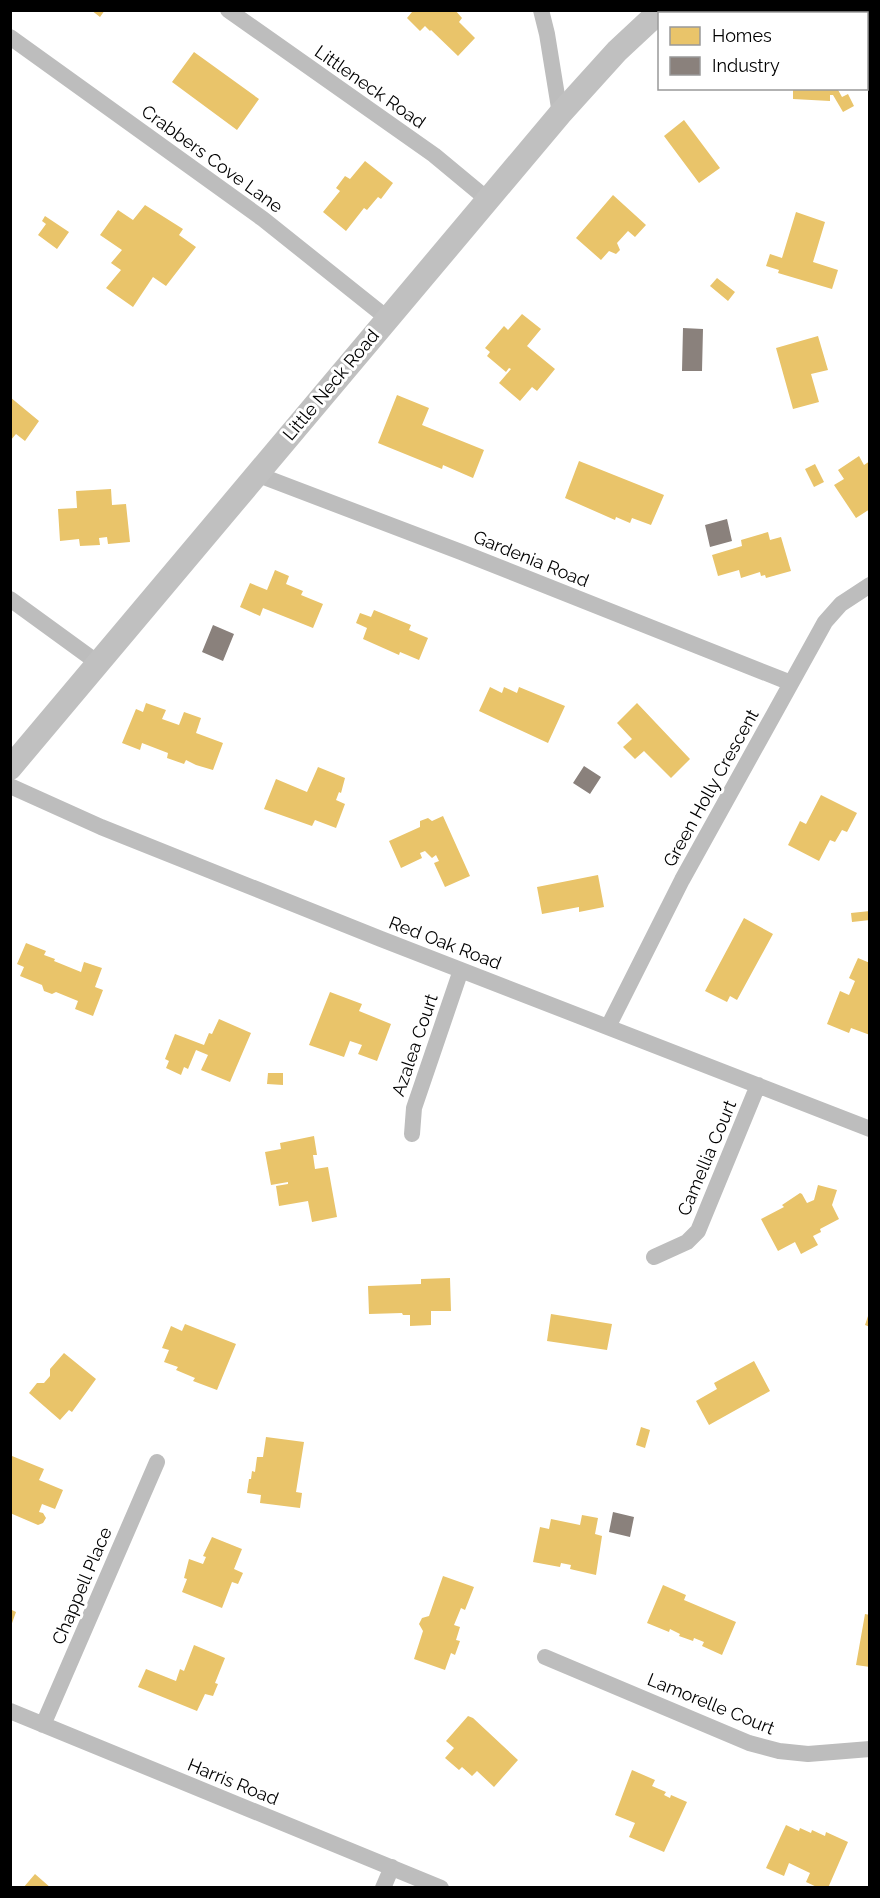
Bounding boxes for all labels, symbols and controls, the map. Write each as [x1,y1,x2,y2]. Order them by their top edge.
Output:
legend [658,12,868,90]
text: Homes [712,25,772,46]
street label: Littleneck Road [311,41,430,133]
text: Industry [712,55,780,76]
street label: Crabbers Cove Lane [138,100,287,217]
street label: Little Neck Road [278,325,383,444]
street label: Gardenia Road [470,526,592,591]
street label: Green Holly Crescent [659,705,763,870]
street label: Red Oak Road [386,912,504,974]
street label: Azalea Court [387,991,442,1099]
street label: Camellia Court [673,1097,740,1219]
street label: Chappell Place [47,1524,116,1648]
street label: Lamorelle Court [645,1668,778,1739]
street label: Harris Road [185,1754,282,1809]

